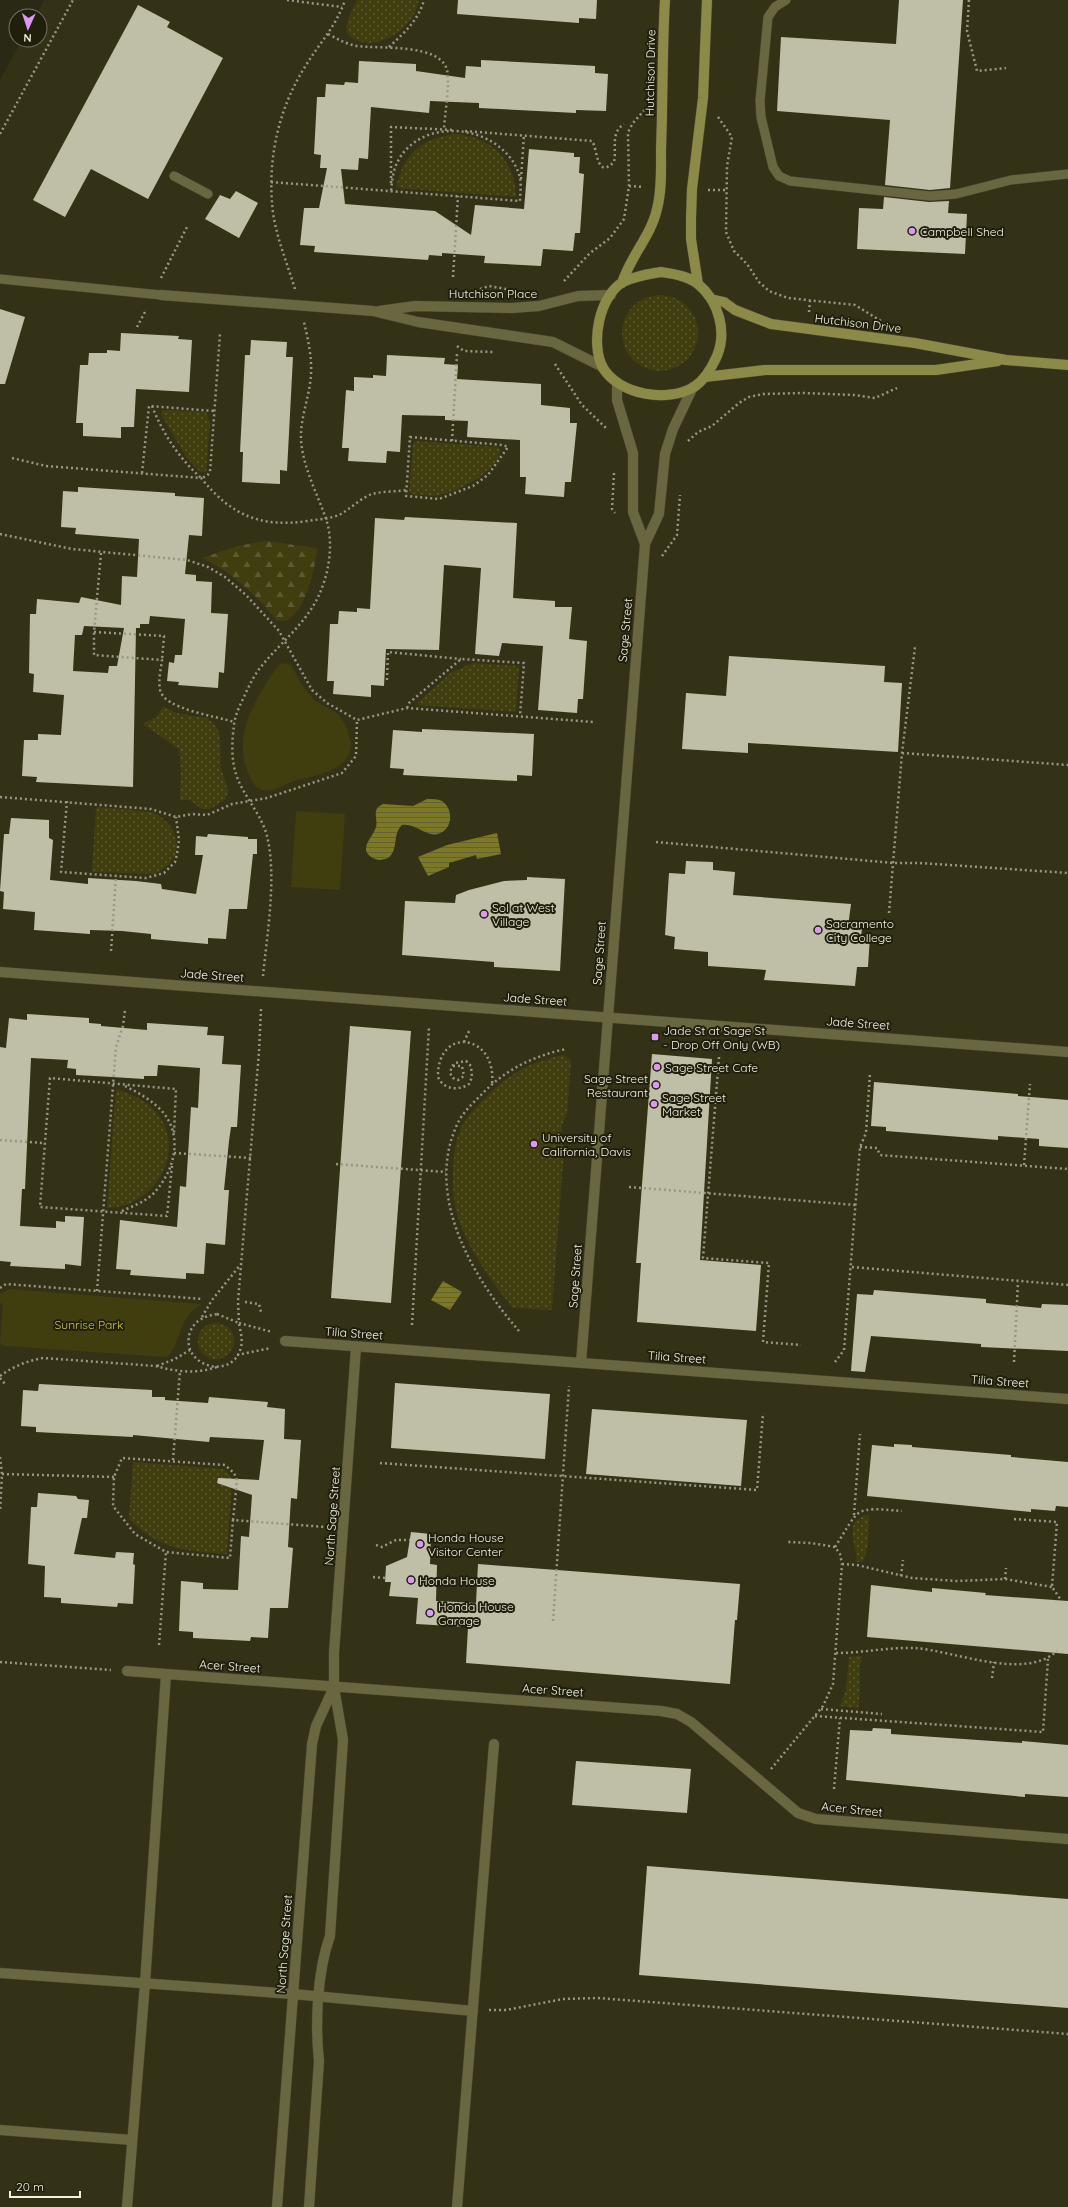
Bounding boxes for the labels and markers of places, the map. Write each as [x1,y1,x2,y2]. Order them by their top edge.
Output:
place label: Campbell Shed [920,224,1004,239]
marker: Campbell Shed [907,226,917,236]
place label: Sol at West Village [492,900,555,929]
marker: Sol at West Village [479,909,489,919]
place label: Sacramento City College [826,916,894,945]
marker: Sacramento City College [813,925,823,935]
place label: Jade St at Sage St - Drop Off Only (WB) [663,1023,780,1052]
marker: Jade St at Sage St - Drop Off Only (WB) [650,1032,660,1042]
place label: Sage Street Cafe [665,1060,758,1075]
marker: Sage Street Cafe [652,1062,662,1072]
place label: Sage Street Restaurant [584,1071,648,1100]
marker: Sage Street Restaurant [651,1080,661,1090]
place label: Sage Street Market [662,1090,726,1119]
marker: Sage Street Market [649,1099,659,1109]
place label: University of California, Davis [542,1130,631,1159]
marker: University of California, Davis [529,1139,539,1149]
place label: Honda House Visitor Center [428,1530,504,1559]
marker: Honda House Visitor Center [415,1539,425,1549]
place label: Honda House [419,1573,495,1588]
marker: Honda House [406,1575,416,1585]
place label: Honda House Garage [438,1599,514,1628]
marker: Honda House Garage [425,1608,435,1618]

